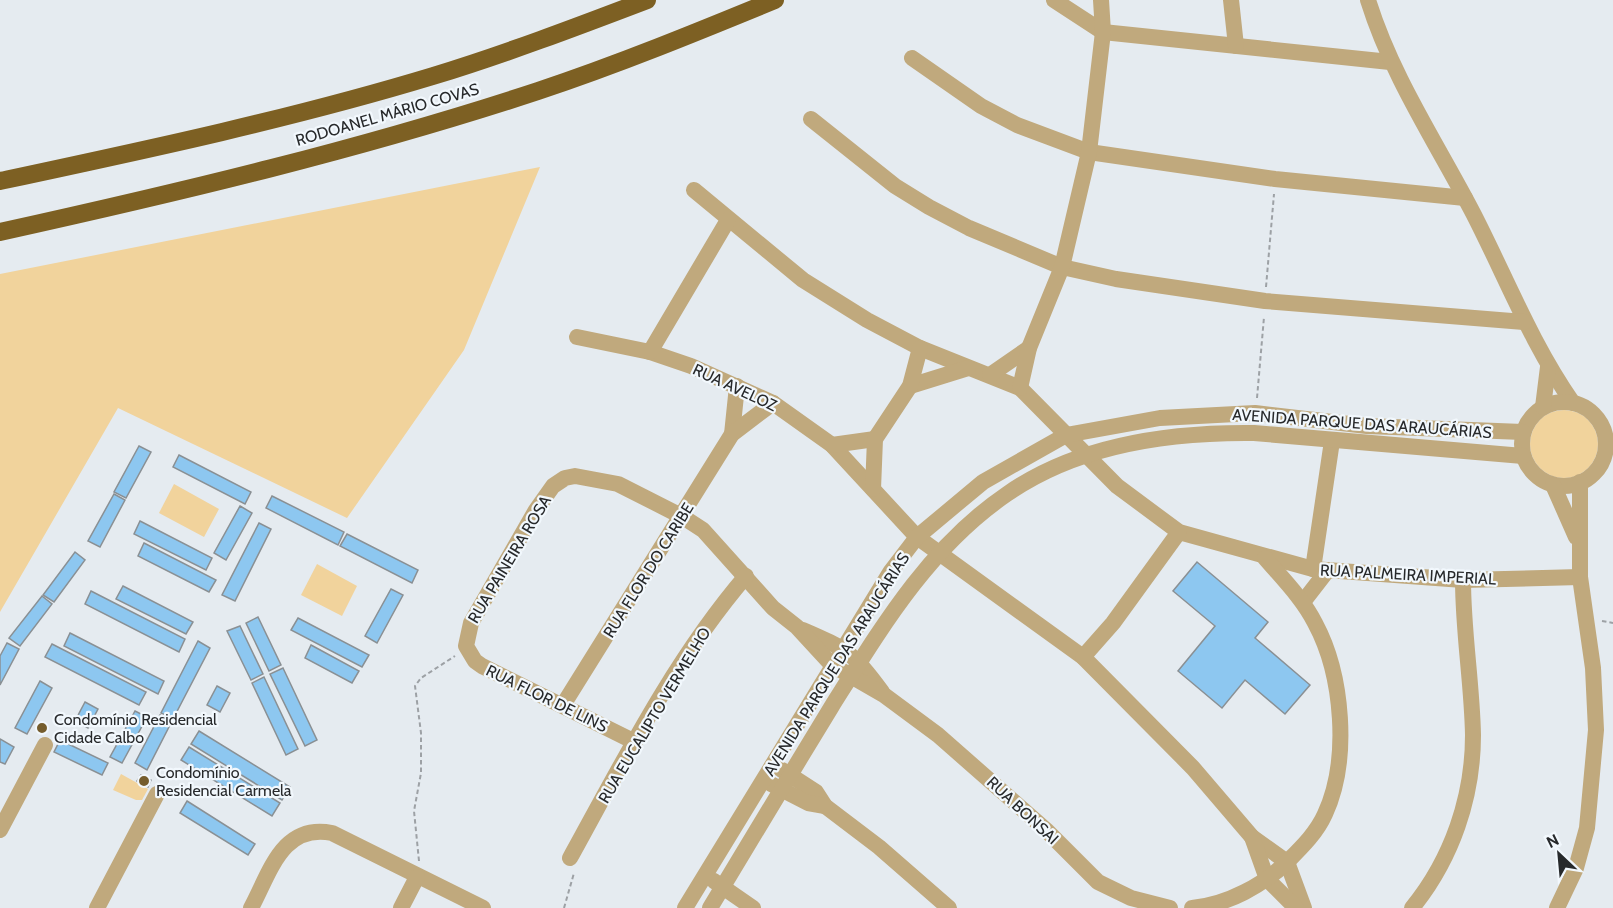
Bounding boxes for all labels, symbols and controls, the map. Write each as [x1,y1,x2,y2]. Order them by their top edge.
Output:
street label: RODOANEL MÁRIO COVAS [293,79,481,150]
street label: RUA AVELOZ [690,360,780,415]
street label: AVENIDA PARQUE DAS ARAUCÁRIAS [1232,405,1492,442]
street label: RUA PAINEIRA ROSA [464,492,555,626]
street label: RUA FLOR DO CARIBE [599,499,698,641]
street label: AVENIDA PARQUE DAS ARAUCÁRIAS [760,549,913,779]
street label: RUA PALMEIRA IMPERIAL [1319,560,1497,589]
street label: RUA EUCALIPTO VERMELHO [594,624,714,807]
street label: RUA FLOR DE LINS [483,661,611,736]
place label: Condomínio Residencial Cidade Calbo [54,710,217,747]
marker: Condomínio Residencial Cidade Calbo [35,721,49,735]
place label: Condomínio Residencial Carmela [156,763,292,800]
street label: RUA BONSAI [983,772,1062,848]
marker: Condomínio Residencial Carmela [137,774,151,788]
north arrow [1529,824,1589,884]
text: N [1543,830,1562,852]

